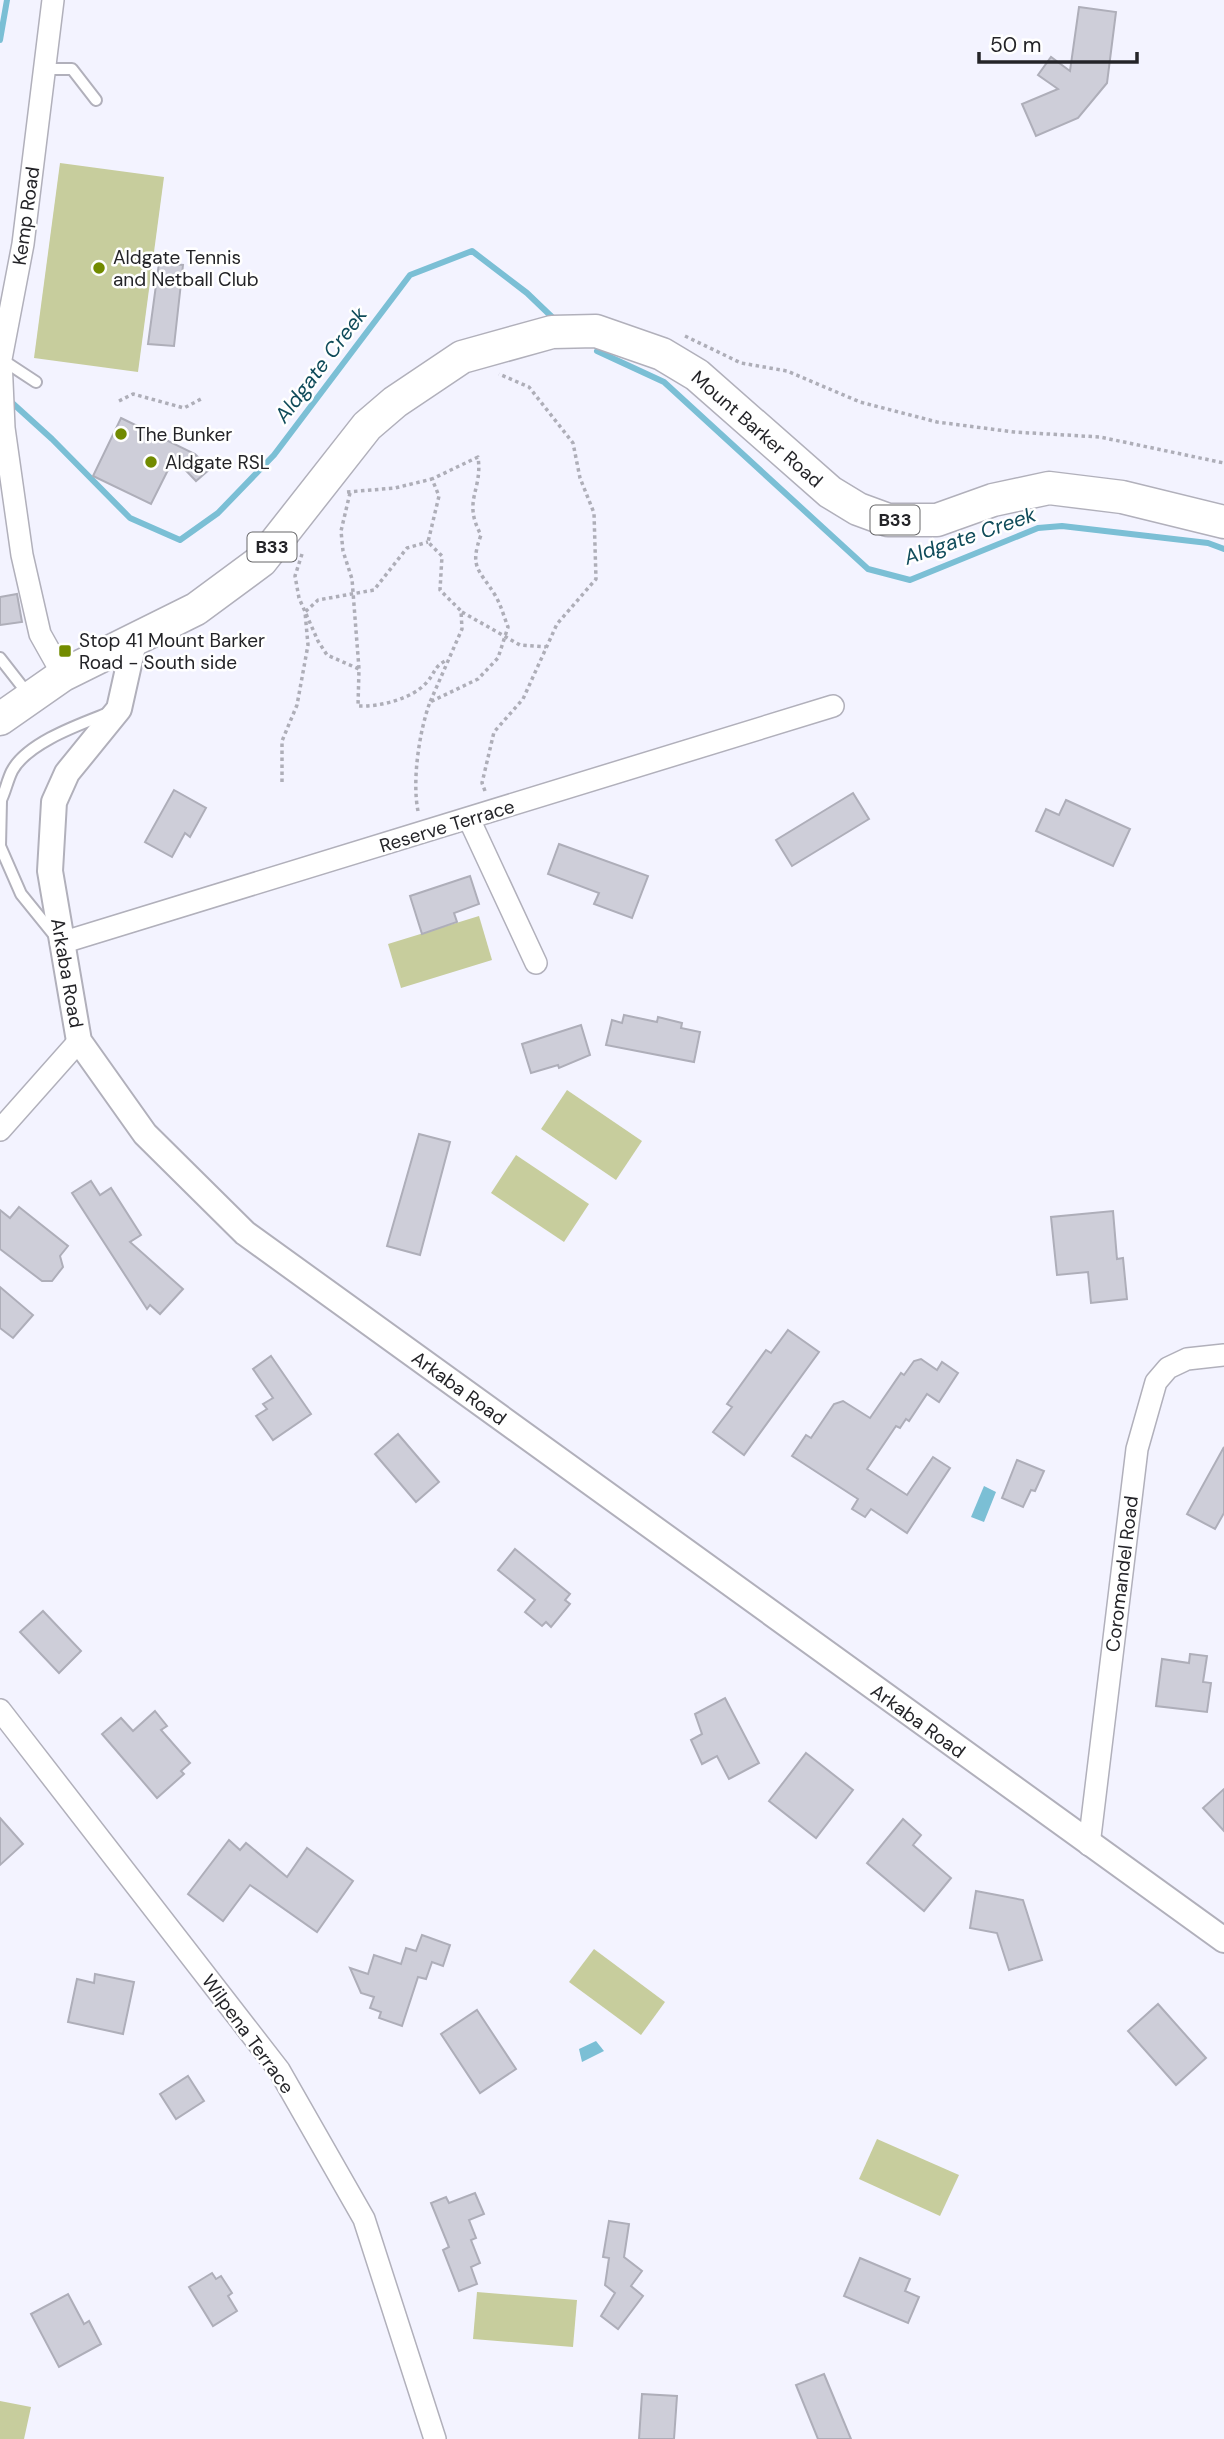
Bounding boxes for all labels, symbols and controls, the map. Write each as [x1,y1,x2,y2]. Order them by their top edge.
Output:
scale bar [979,21,1136,65]
text: 50 m [990,31,1041,59]
street label: Kemp Road [7,165,45,267]
place label: Aldgate Tennis and Netball Club [113,245,259,292]
marker: Aldgate Tennis and Netball Club [91,260,107,276]
water label: Aldgate Creek [268,301,374,429]
street label: Mount Barker Road [686,365,828,493]
place label: The Bunker [135,422,232,447]
marker: The Bunker [113,426,129,442]
place label: Aldgate RSL [165,450,270,475]
marker: Aldgate RSL [143,454,159,470]
water label: Aldgate Creek [899,500,1040,572]
road number: B33 [870,506,920,534]
road number: B33 [247,532,296,562]
place label: Stop 41 Mount Barker Road - South side [79,628,265,675]
marker: Stop 41 Mount Barker Road - South side [57,643,73,659]
street label: Reserve Terrace [376,794,518,858]
street label: Arkaba Road [45,916,89,1030]
street label: Arkaba Road [407,1345,511,1431]
street label: Coromandel Road [1100,1494,1144,1654]
street label: Arkaba Road [866,1678,970,1764]
street label: Wilpena Terrace [196,1969,300,2099]

